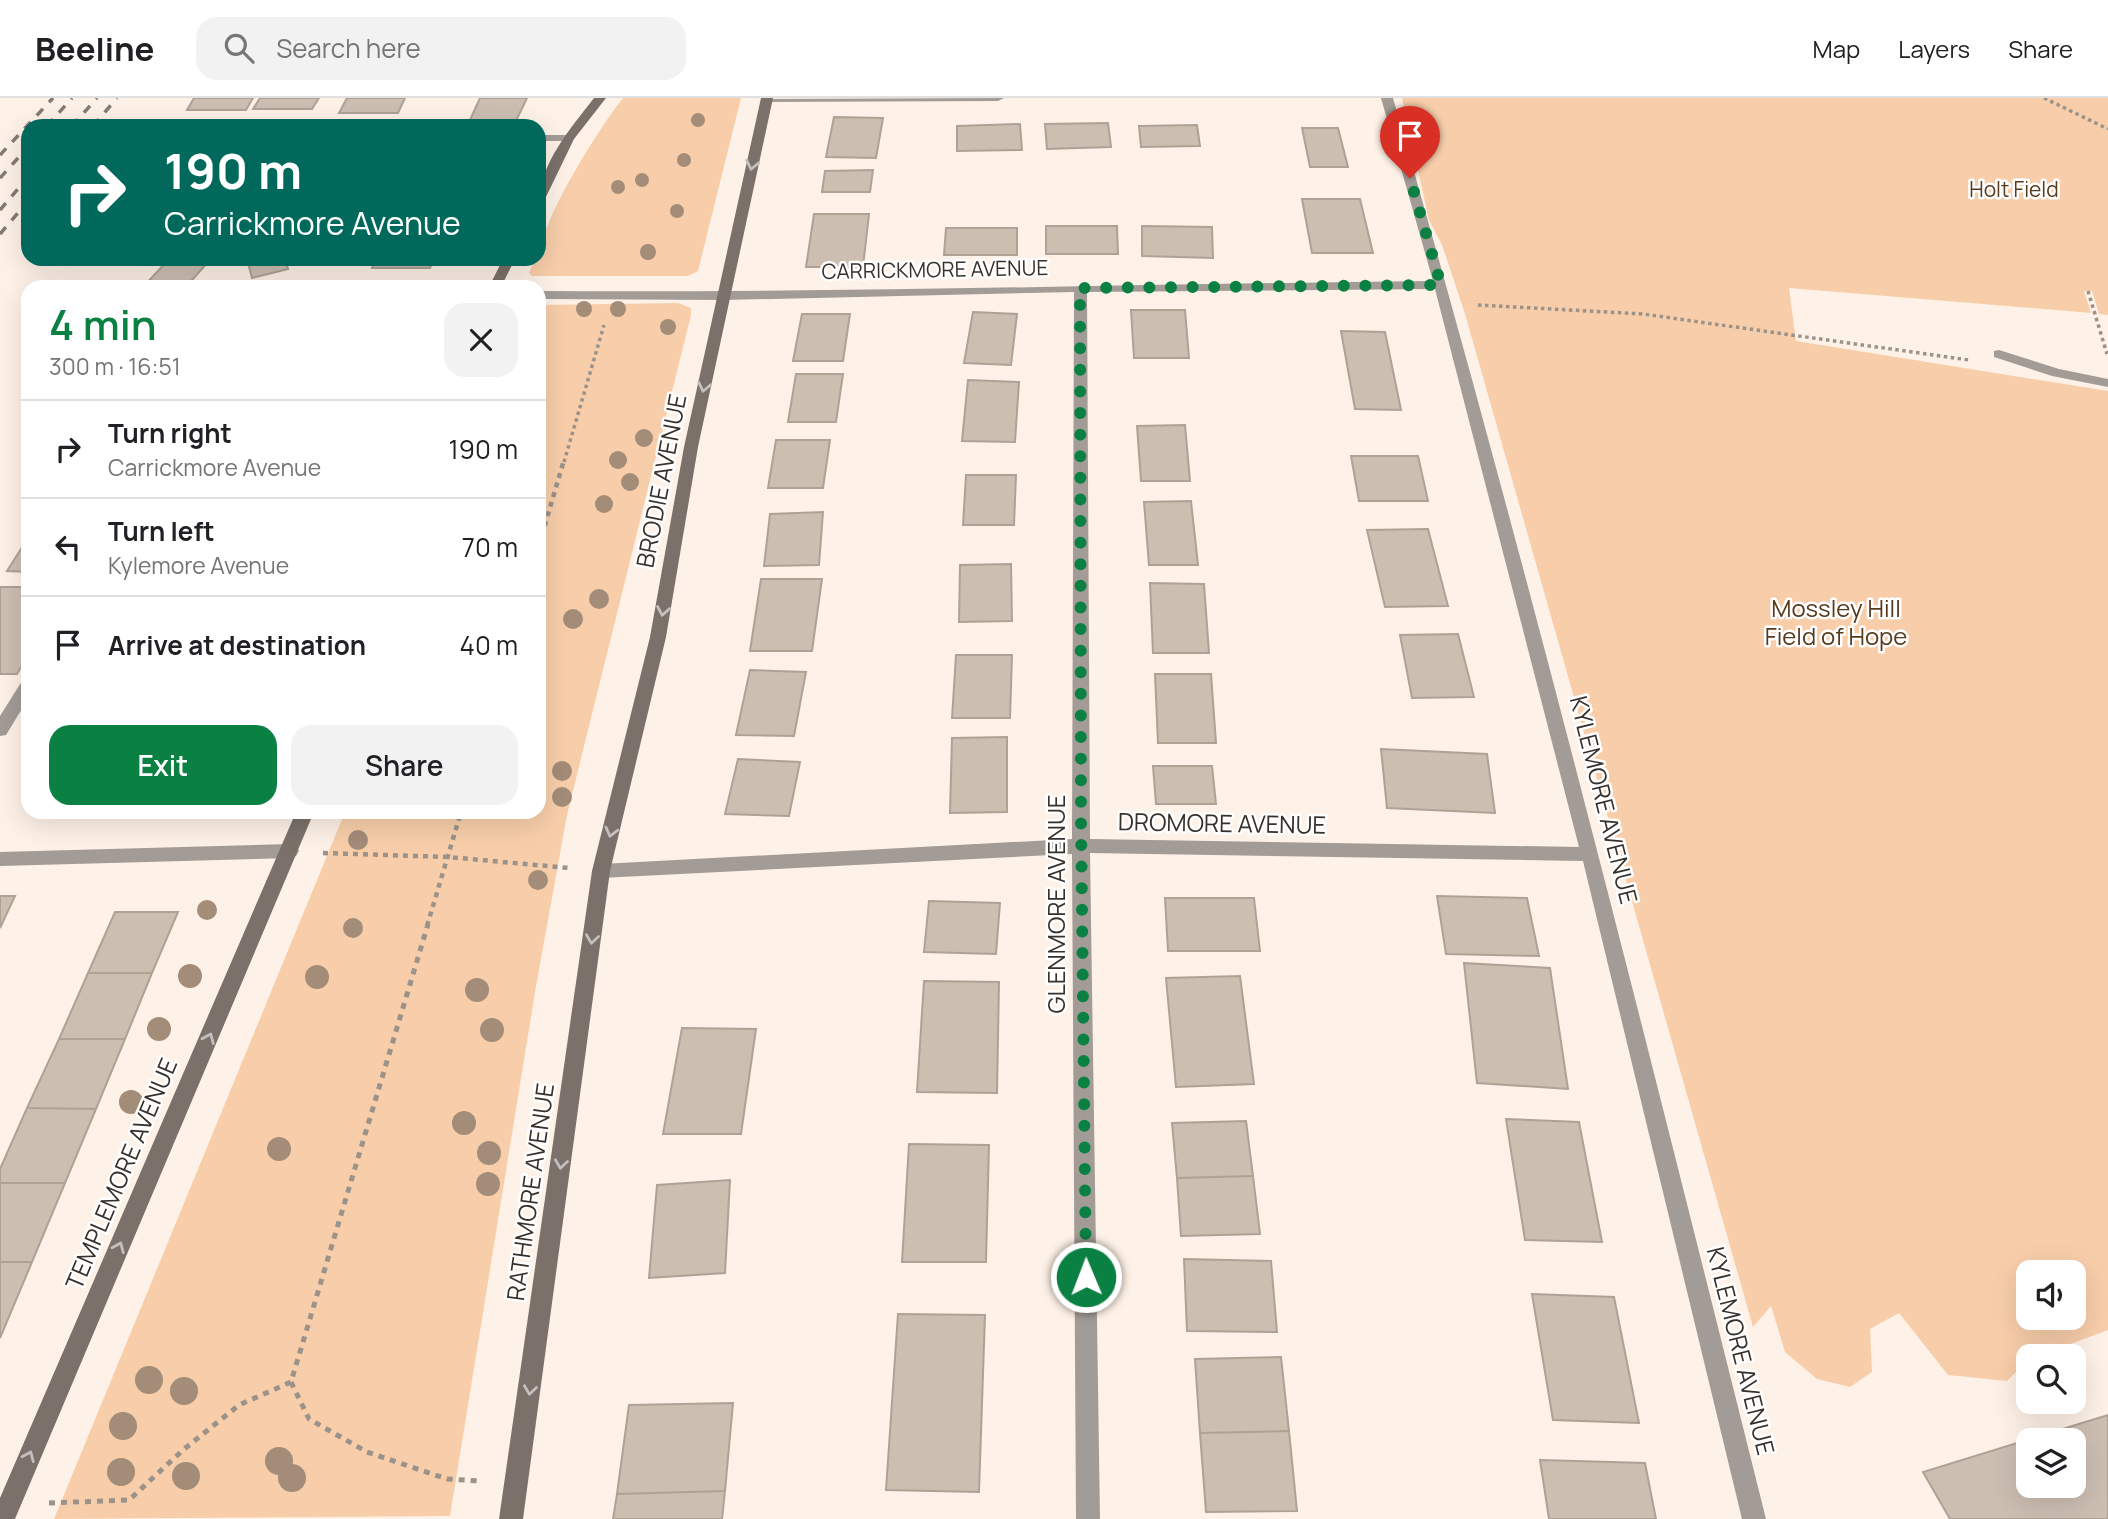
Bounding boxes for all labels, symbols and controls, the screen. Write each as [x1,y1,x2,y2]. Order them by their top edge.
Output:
search box [196,17,686,80]
text: Beeline [35,26,154,71]
icon: search [220,29,258,67]
text: Search here [276,30,421,66]
text: Map [1813,32,1860,65]
text: Layers [1898,32,1970,65]
text: Share [2008,32,2073,65]
pin [1380,106,1440,178]
icon: arrive [1391,117,1429,155]
text: 190 m [164,137,302,204]
icon: right [49,147,140,238]
one-way arrow [746,159,761,171]
park label: Holt Field [1969,175,2059,203]
text: Carrickmore Avenue [164,201,461,245]
street label: CARRICKMORE AVENUE [821,253,1049,285]
text: 4 min [49,295,157,353]
button: close [444,303,518,377]
text: 300 m · 16:51 [49,350,181,382]
one-way arrow [698,381,713,393]
street label: BRODIE AVENUE [628,391,694,570]
text: Turn right [108,415,232,451]
icon: right [49,430,87,468]
text: 190 m [449,431,518,467]
text: Carrickmore Avenue [108,451,321,483]
text: Turn left [108,513,215,549]
icon: left [49,528,87,566]
text: 70 m [462,529,518,565]
text: Kylemore Avenue [108,549,289,581]
park label: Mossley Hill Field of Hope [1765,591,1907,652]
one-way arrow [656,605,671,617]
icon: arrive [49,626,87,664]
text: Arrive at destination [108,627,366,663]
text: 40 m [460,627,518,663]
street label: KYLEMORE AVENUE [1563,692,1646,907]
button: Exit [49,725,277,805]
button: Share [291,725,518,805]
street label: GLENMORE AVENUE [1039,794,1072,1014]
street label: DROMORE AVENUE [1118,804,1327,841]
one-way arrow [605,826,619,838]
one-way arrow [585,933,600,945]
one-way arrow [201,1033,215,1045]
street label: TEMPLEMORE AVENUE [57,1053,184,1294]
street label: RATHMORE AVENUE [498,1081,561,1303]
one-way arrow [554,1158,569,1170]
position arrow [1049,1240,1123,1314]
one-way arrow [111,1242,125,1254]
street label: KYLEMORE AVENUE [1700,1243,1783,1458]
map controls [2016,1260,2086,1498]
button: sound [2016,1260,2086,1330]
button: search [2016,1344,2086,1414]
one-way arrow [522,1384,537,1396]
button: layers [2016,1428,2086,1498]
one-way arrow [21,1450,35,1463]

